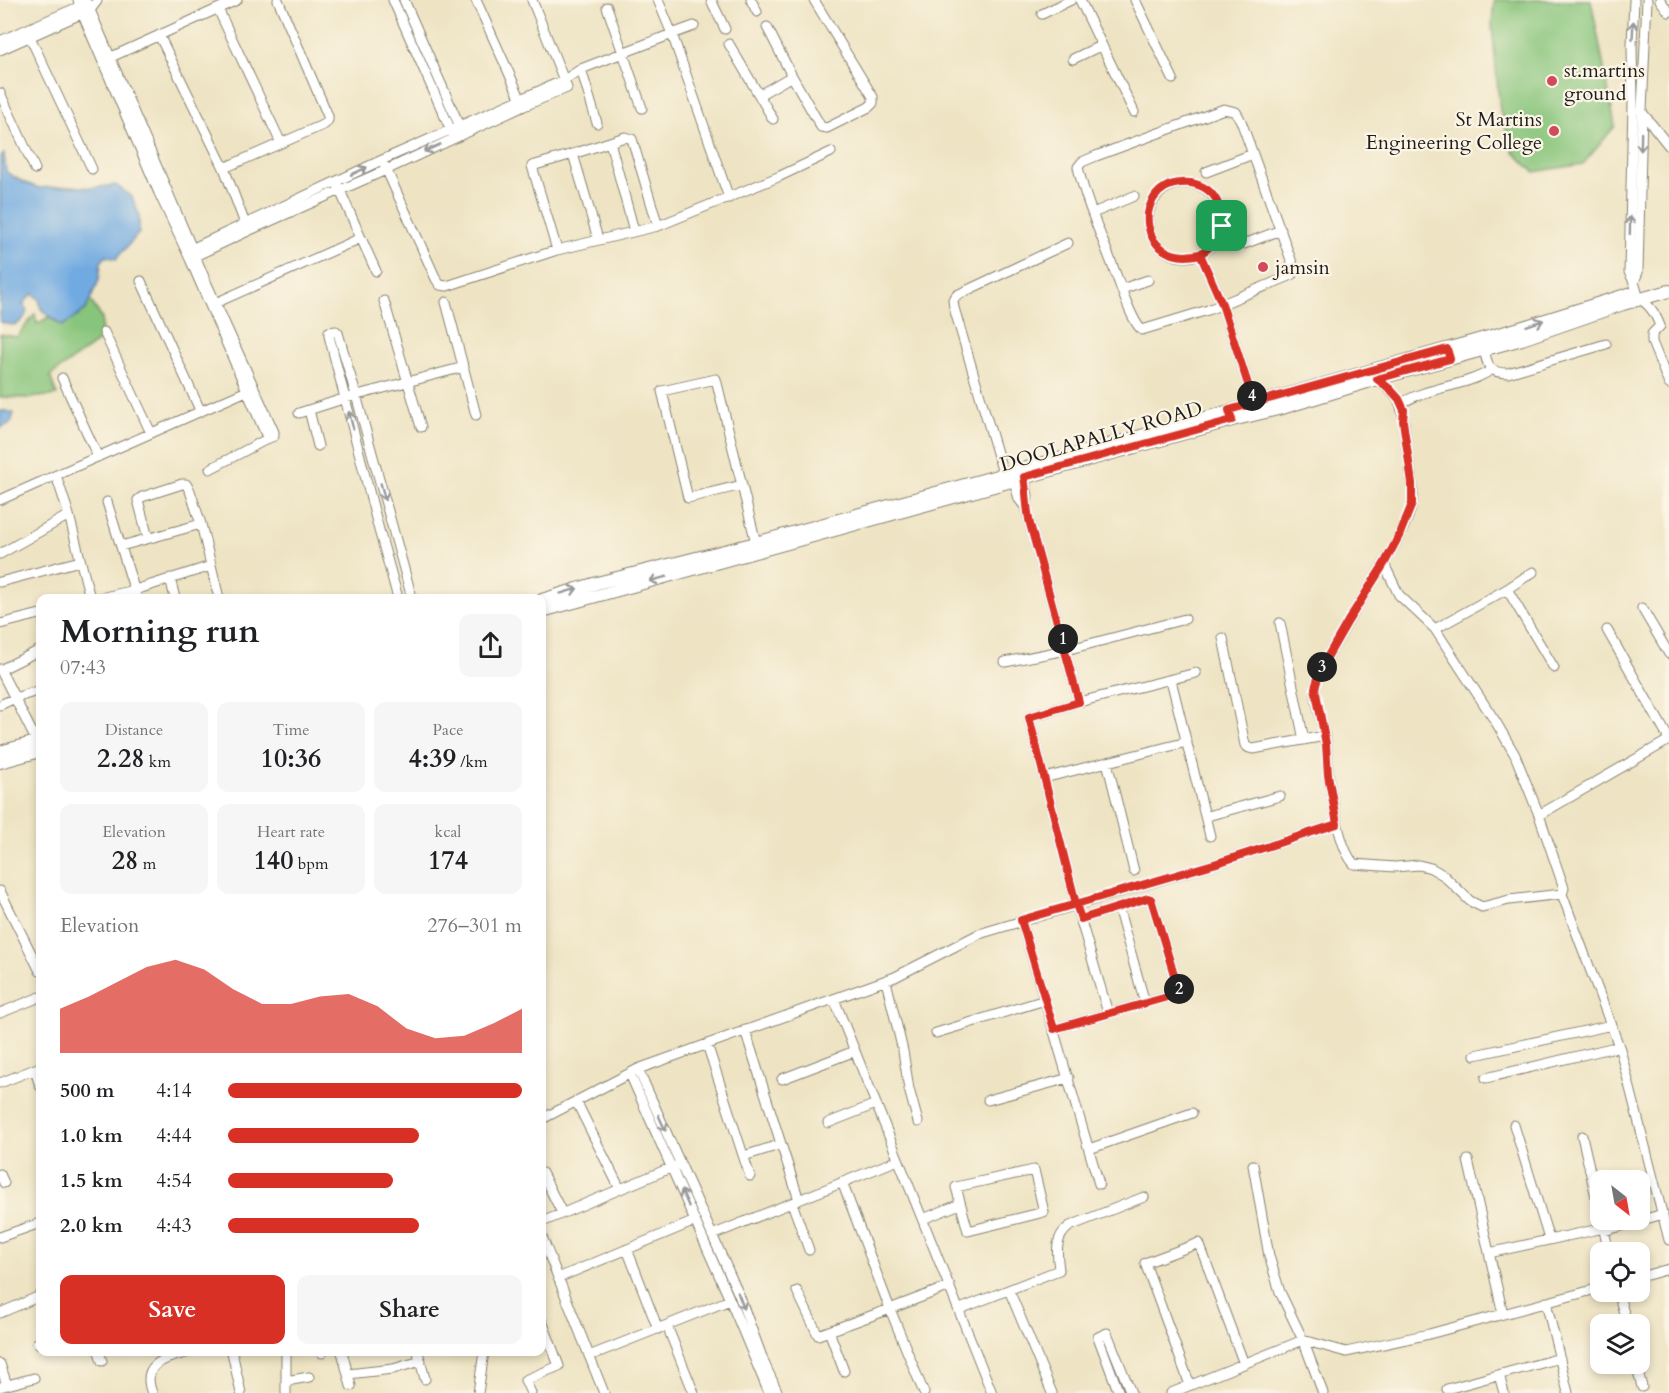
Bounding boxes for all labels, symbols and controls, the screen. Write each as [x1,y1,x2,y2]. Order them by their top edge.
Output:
one-way arrow [1628,21,1639,41]
place label: st.martins ground [1564,57,1645,107]
marker: st.martins ground [1545,74,1559,88]
place label: St Martins Engineering College [1365,106,1542,156]
marker: St Martins Engineering College [1547,124,1561,138]
one-way arrow [1635,132,1647,152]
one-way arrow [424,143,442,154]
one-way arrow [350,164,368,176]
pin [1196,200,1247,251]
icon: arrive [1205,209,1238,242]
one-way arrow [1624,216,1635,236]
place label: jamsin [1272,254,1331,281]
marker: jamsin [1256,260,1270,274]
one-way arrow [1525,317,1544,328]
pin: 4 [1237,381,1267,411]
text: 4 [1248,385,1256,407]
street label: DOOLAPALLY ROAD [997,395,1205,478]
one-way arrow [345,411,357,430]
one-way arrow [378,482,389,501]
one-way arrow [649,573,668,585]
one-way arrow [560,585,579,596]
text: Morning run [60,609,260,654]
button: share [459,614,522,677]
pin: 1 [1048,624,1078,654]
text: 1 [1059,628,1067,650]
pin: 3 [1307,652,1337,682]
text: 07:43 [60,654,106,681]
text: 3 [1318,656,1326,678]
text: Distance [105,719,163,741]
text: Time [272,719,310,741]
text: Pace [433,719,463,741]
text: 2.28 [97,741,145,776]
text: 10:36 [261,741,321,776]
text: 4:39 [408,741,456,776]
text: km [145,751,171,773]
text: /km [456,751,488,773]
text: Elevation [102,821,166,843]
text: Heart rate [257,821,325,843]
text: kcal [435,821,461,843]
text: 28 [112,843,138,878]
text: 140 [254,843,294,878]
text: 174 [428,843,468,878]
text: m [138,853,156,875]
text: bpm [294,853,328,875]
text: Elevation [60,912,139,939]
text: 276–301 m [427,912,522,939]
pin: 2 [1164,974,1194,1004]
text: 2 [1175,978,1183,1000]
text: 500 m [60,1077,115,1104]
text: 4:14 [156,1077,192,1104]
one-way arrow [656,1113,668,1131]
text: 1.0 km [60,1122,123,1149]
text: 4:44 [156,1122,192,1149]
text: 1.5 km [60,1167,123,1194]
text: 4:54 [156,1167,192,1194]
north arrow [1590,1170,1650,1230]
map controls [1590,1170,1650,1374]
one-way arrow [678,1190,690,1208]
text: 2.0 km [60,1212,123,1239]
text: 4:43 [156,1212,192,1239]
button: locate [1590,1242,1650,1302]
button: Save [60,1275,285,1344]
button: Share [297,1275,522,1344]
one-way arrow [736,1291,747,1310]
button: layers [1590,1314,1650,1374]

